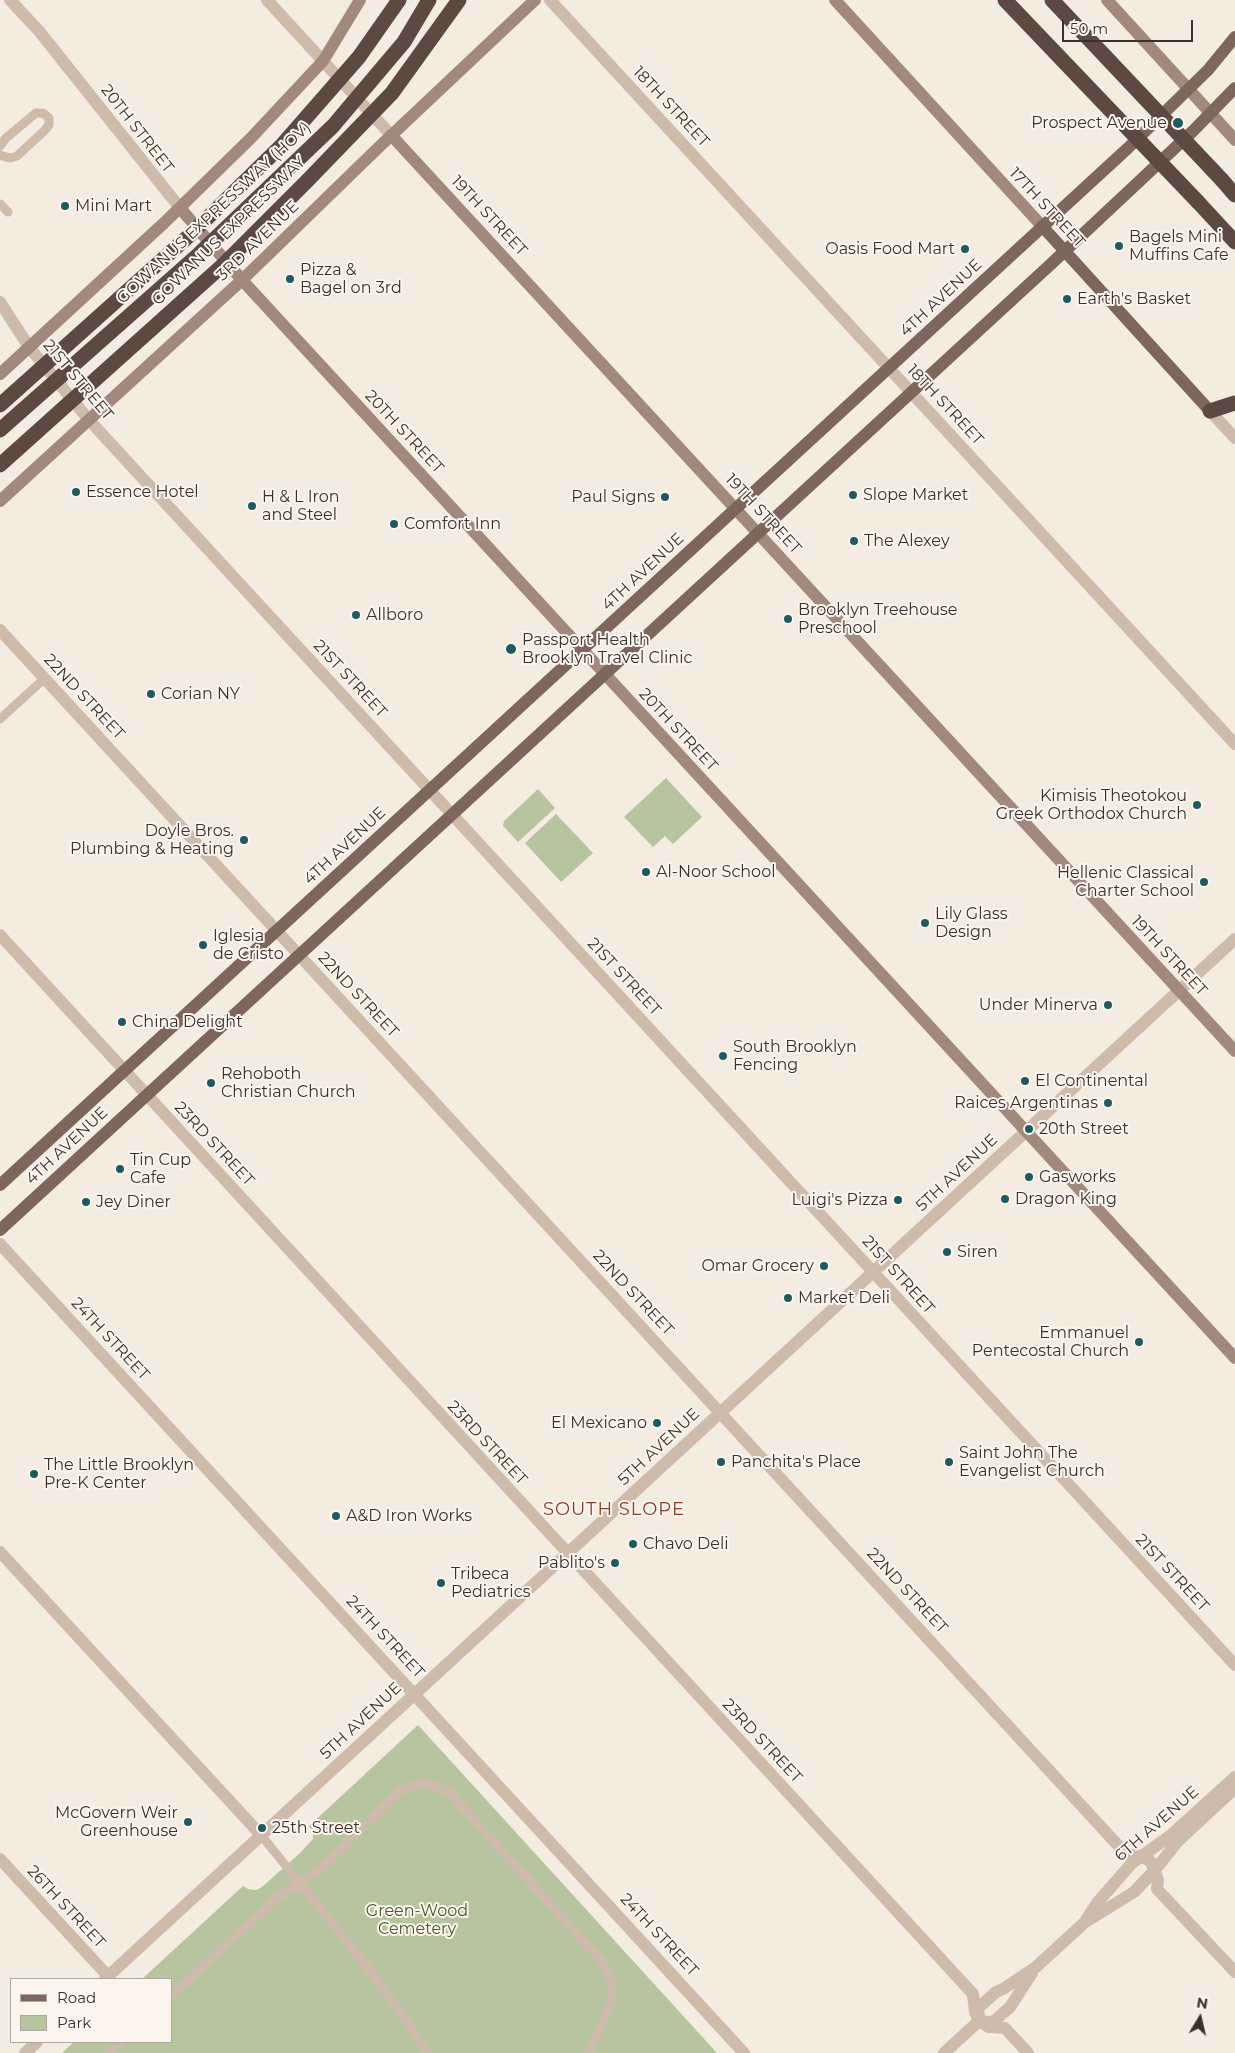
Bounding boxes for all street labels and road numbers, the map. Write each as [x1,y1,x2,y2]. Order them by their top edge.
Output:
street label: 18TH STREET [629,63,713,151]
street label: 20TH STREET [97,81,177,177]
street label: GOWANUS EXPRESSWAY (HOV) [113,118,315,308]
street label: GOWANUS EXPRESSWAY [148,153,310,309]
street label: 17TH STREET [1005,164,1089,252]
street label: 19TH STREET [447,172,531,260]
street label: 3RD AVENUE [213,197,303,285]
street label: 4TH AVENUE [896,255,986,341]
street label: 21ST STREET [39,336,117,424]
street label: 18TH STREET [903,361,987,449]
street label: 20TH STREET [361,386,447,478]
street label: 19TH STREET [721,470,805,558]
street label: 4TH AVENUE [598,529,688,615]
street label: 21ST STREET [309,636,391,722]
street label: 22ND STREET [40,650,128,744]
street label: 20TH STREET [635,684,721,776]
street label: 4TH AVENUE [300,803,390,889]
street label: 19TH STREET [1127,912,1211,1000]
street label: 21ST STREET [583,934,665,1020]
street label: 22ND STREET [314,948,402,1042]
street label: 23RD STREET [170,1098,258,1190]
street label: 4TH AVENUE [22,1103,112,1189]
street label: 5TH AVENUE [912,1130,1002,1216]
street label: 21ST STREET [858,1232,938,1318]
street label: 22ND STREET [589,1246,677,1340]
street label: 24TH STREET [67,1294,153,1384]
street label: 23RD STREET [443,1397,531,1489]
street label: 5TH AVENUE [614,1404,704,1490]
street label: 21ST STREET [1131,1530,1213,1616]
street label: 22ND STREET [863,1544,951,1638]
street label: 24TH STREET [342,1592,428,1682]
street label: 5TH AVENUE [316,1678,406,1764]
street label: 23RD STREET [718,1695,806,1787]
street label: 6TH AVENUE [1111,1782,1203,1866]
street label: 26TH STREET [23,1862,109,1952]
street label: 24TH STREET [616,1890,702,1980]

